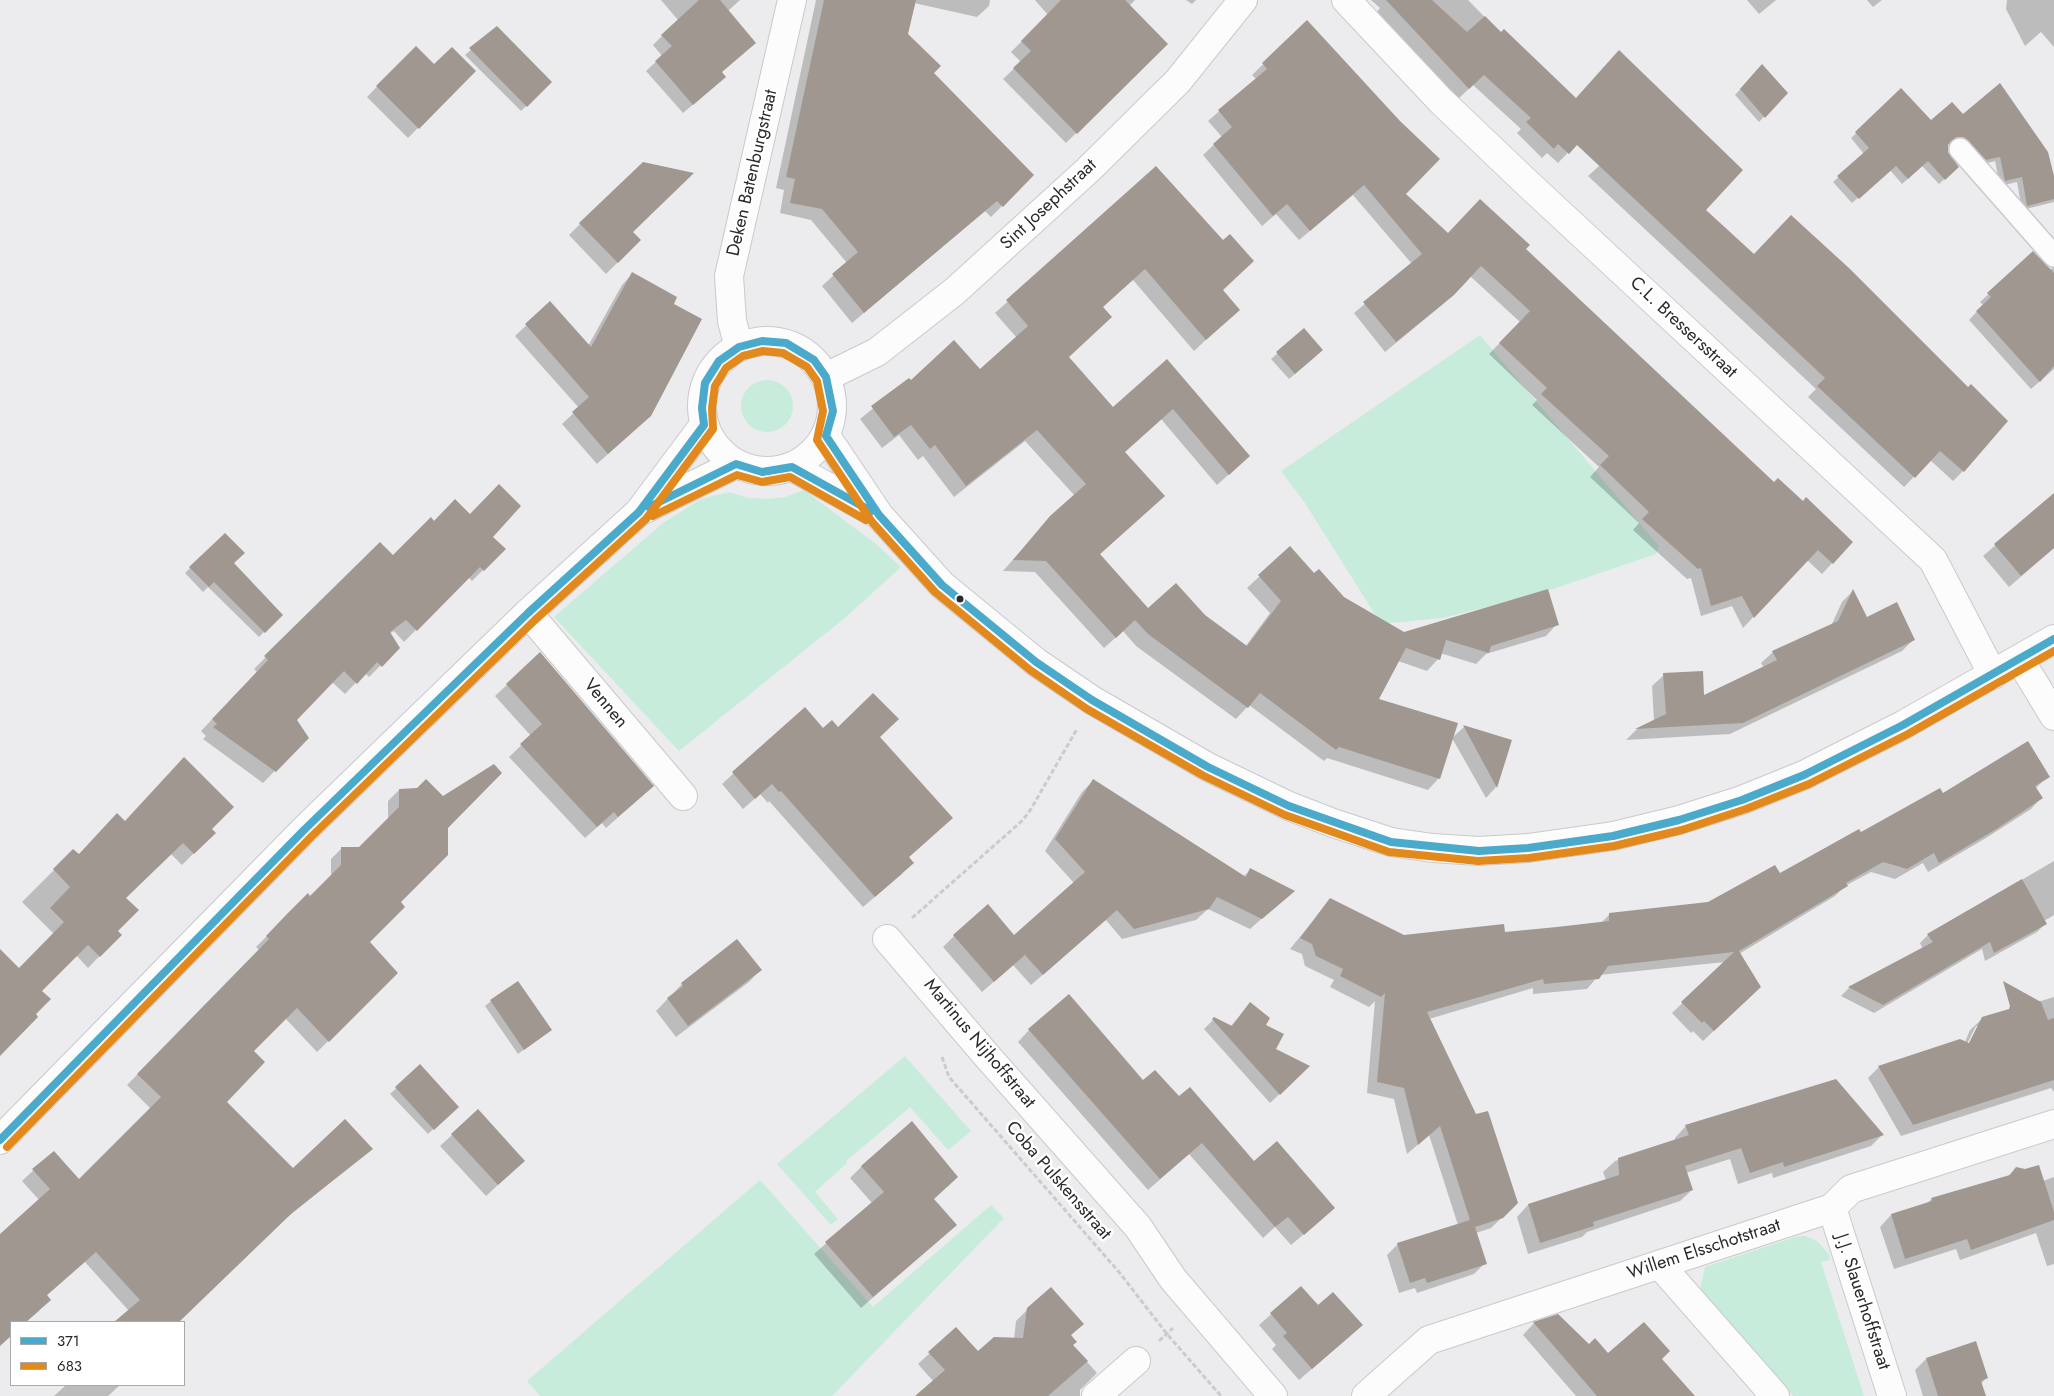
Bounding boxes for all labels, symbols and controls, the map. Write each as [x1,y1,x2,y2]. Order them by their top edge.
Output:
street label: Deken Batenburgstraat [723,88,783,258]
street label: Sint Josephstraat [996,155,1102,255]
street label: C.L. Bressersstraat [1625,273,1741,383]
unlabelled marker [955,594,965,604]
street label: Vennen [578,675,632,733]
street label: Martinus Nijhoffstraat [919,975,1039,1113]
street label: Coba Pulskensstraat [1001,1117,1115,1245]
street label: Willem Elsschotstraat [1625,1215,1783,1285]
street label: J.J. Slauerhoffstraat [1830,1231,1894,1373]
legend [10,1321,185,1386]
text: 371 [57,1330,80,1352]
text: 683 [57,1355,82,1377]

